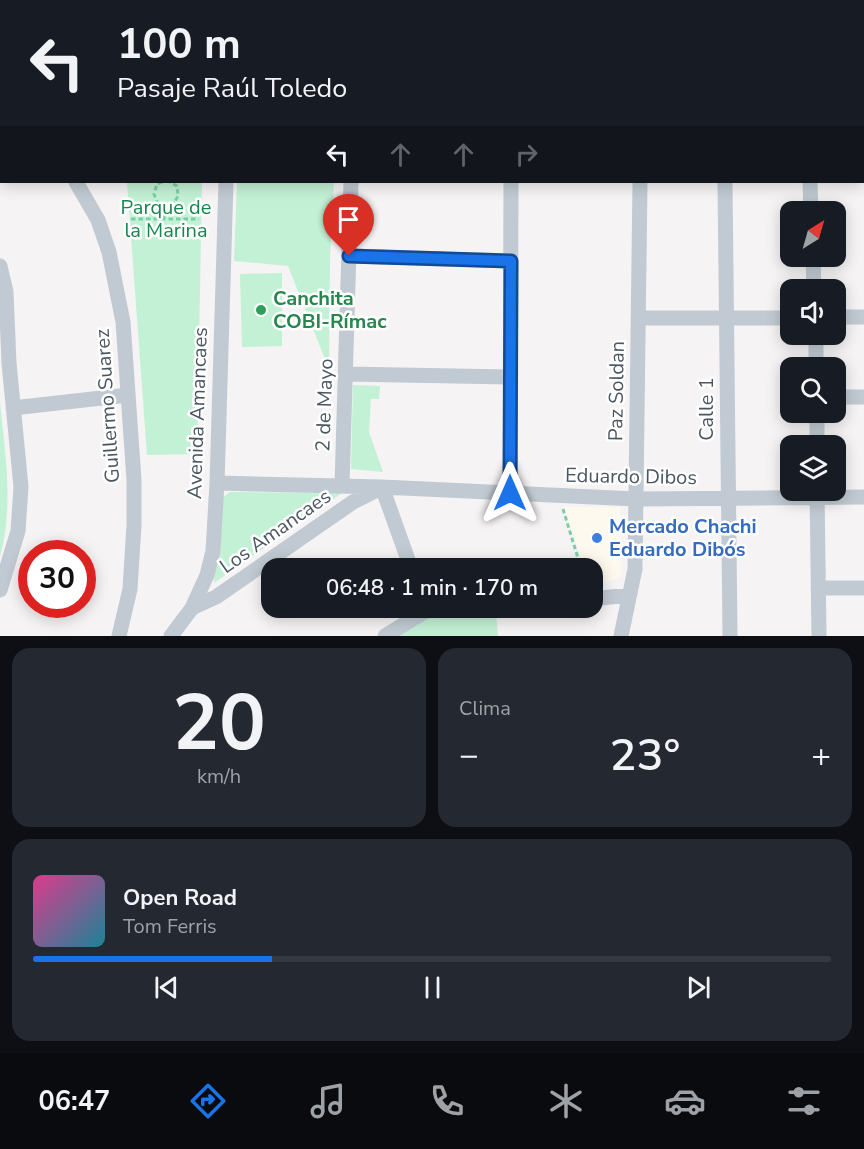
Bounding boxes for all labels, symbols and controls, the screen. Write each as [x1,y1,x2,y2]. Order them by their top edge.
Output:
text: 100 m [117,16,241,73]
icon: left [18,24,96,102]
text: Pasaje Raúl Toledo [117,70,347,107]
icon: left [321,138,354,171]
icon: ahead [384,138,417,171]
icon: ahead [447,138,480,171]
icon: right [510,138,543,171]
park label: Parque de la Marina [121,194,211,244]
pin [323,194,374,256]
north arrow [780,201,846,267]
map controls [780,201,846,501]
icon: arrive [332,203,365,236]
button: sound [780,279,846,345]
place label: Canchita COBI-Rímac [273,285,387,335]
marker: Canchita COBI-Rímac [254,303,268,317]
street label: Avenida Amancaes [181,327,214,499]
street label: Guillermo Suarez [89,328,126,484]
street label: Paz Soldan [602,341,631,441]
button: search [780,357,846,423]
street label: 2 de Mayo [309,358,340,452]
street label: Calle 1 [693,377,720,441]
button: layers [780,435,846,501]
position arrow [478,461,542,525]
street label: Eduardo Dibos [565,462,697,491]
street label: Los Amancaes [214,483,336,580]
place label: Mercado Chachi Eduardo Dibós [609,513,757,563]
marker: Mercado Chachi Eduardo Dibós [590,531,604,545]
speed limit sign: 30 [18,540,96,618]
text: 06:48 · 1 min · 170 m [326,573,538,603]
text: 20 [172,670,266,777]
text: Clima [459,695,511,722]
text: 23° [610,725,680,786]
text: − [459,733,479,778]
text: + [811,733,831,778]
text: km/h [197,763,241,790]
text: Open Road [123,883,237,913]
text: Tom Ferris [123,913,217,940]
icon: previous [150,971,183,1004]
icon: pause [416,971,449,1004]
icon: next [682,971,715,1004]
icon: directions [187,1080,229,1122]
icon: music [307,1080,349,1122]
icon: phone [426,1080,468,1122]
icon: climate [545,1080,587,1122]
icon: car [664,1080,706,1122]
icon: filters [783,1080,825,1122]
text: 06:47 [39,1083,110,1120]

